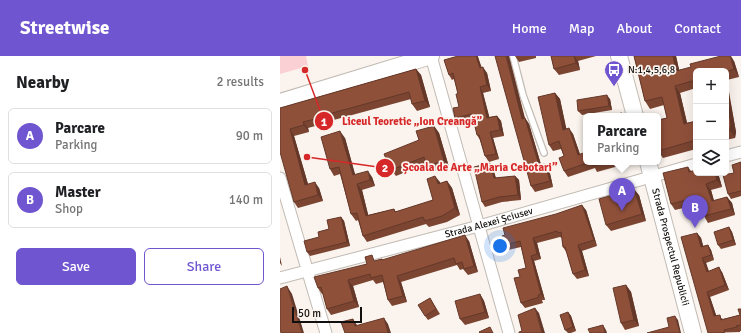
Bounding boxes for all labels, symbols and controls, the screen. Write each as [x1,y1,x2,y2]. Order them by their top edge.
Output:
text: Streetwise [20,16,110,40]
text: Home [512,20,547,37]
text: Map [569,20,594,37]
text: About [616,20,652,37]
text: Contact [674,20,721,37]
bus stop icon: N:1,4,5,6,8 [603,59,625,87]
place label: N:1,4,5,6,8 [628,64,675,76]
map controls [693,68,729,176]
button: + [693,68,729,104]
text: Nearby [16,72,69,93]
text: 2 results [216,74,264,90]
button: − [693,104,729,140]
callout: Liceul Teoretic „Ion Creangă” [314,110,490,133]
popup [583,113,661,165]
text: 1 [321,115,328,130]
text: Liceul Teoretic „Ion Creangă” [342,115,483,128]
text: Parcare [55,119,105,137]
text: Parcare [597,122,647,140]
text: A [26,128,34,144]
text: 90 m [236,128,263,144]
text: Parking [55,137,97,153]
text: Parking [597,140,639,156]
button: layers [693,140,729,176]
callout: Școala de Arte „Maria Cebotari” [375,156,566,179]
text: 2 [382,161,388,176]
text: Școala de Arte „Maria Cebotari” [403,161,558,175]
pin: A [609,178,635,211]
text: Master [55,183,101,201]
street label: Strada Prospectul Republicii [649,187,692,307]
text: B [26,192,34,208]
text: 140 m [229,192,263,208]
pin: B [682,195,708,228]
text: Shop [55,201,83,217]
street label: Strada Alexei Șciusev [443,205,535,241]
your location [490,236,510,256]
button: Save [16,248,136,285]
button: Share [144,248,264,285]
scale bar [292,305,362,324]
text: 50 m [298,307,321,320]

